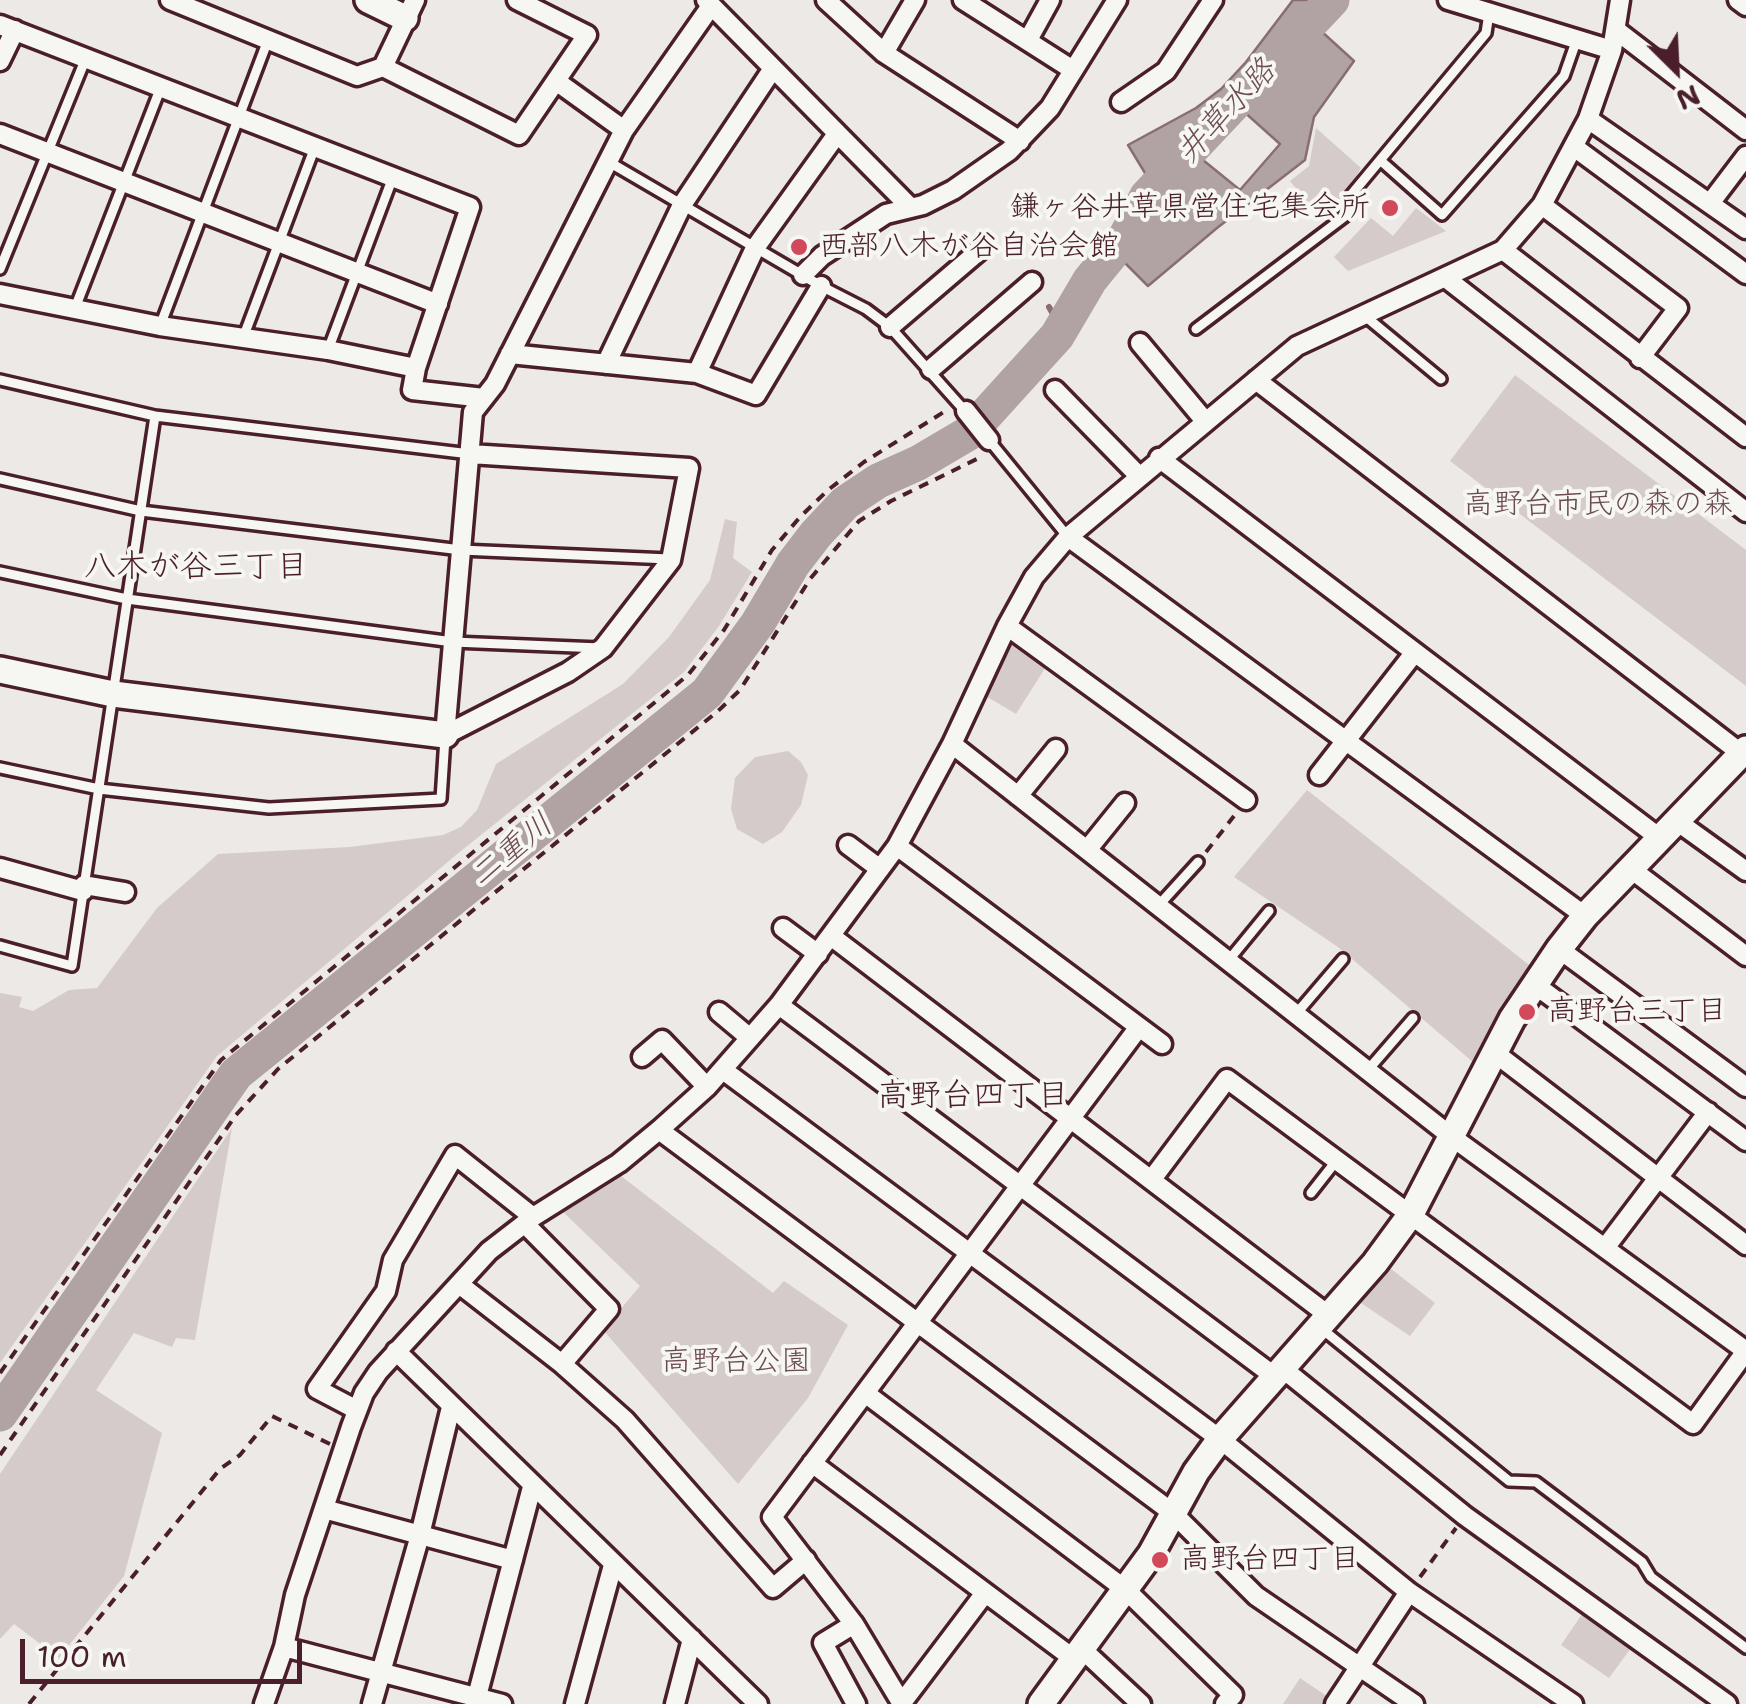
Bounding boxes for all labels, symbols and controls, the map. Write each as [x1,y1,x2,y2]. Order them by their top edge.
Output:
north arrow [1626,20,1726,120]
water label: 井草水路 [1169,52,1285,172]
text: N [1670,76,1706,119]
place label: 鎌ヶ谷井草県営住宅集会所 [1010,190,1370,226]
marker: 鎌ヶ谷井草県営住宅集会所 [1379,197,1401,219]
place label: 西部八木が谷自治会館 [819,229,1119,265]
marker: 西部八木が谷自治会館 [788,236,810,258]
park label: 高野台市民の森の森 [1463,487,1733,523]
district label: 八木が谷三丁目 [84,549,308,587]
water label: 二重川 [463,806,561,896]
place label: 高野台三丁目 [1547,994,1727,1030]
marker: 高野台三丁目 [1516,1001,1538,1023]
district label: 高野台四丁目 [877,1078,1069,1116]
park label: 高野台公園 [661,1344,811,1380]
place label: 高野台四丁目 [1180,1542,1360,1578]
marker: 高野台四丁目 [1149,1549,1171,1571]
scale bar [25,1619,308,1681]
text: 100 m [37,1636,127,1677]

